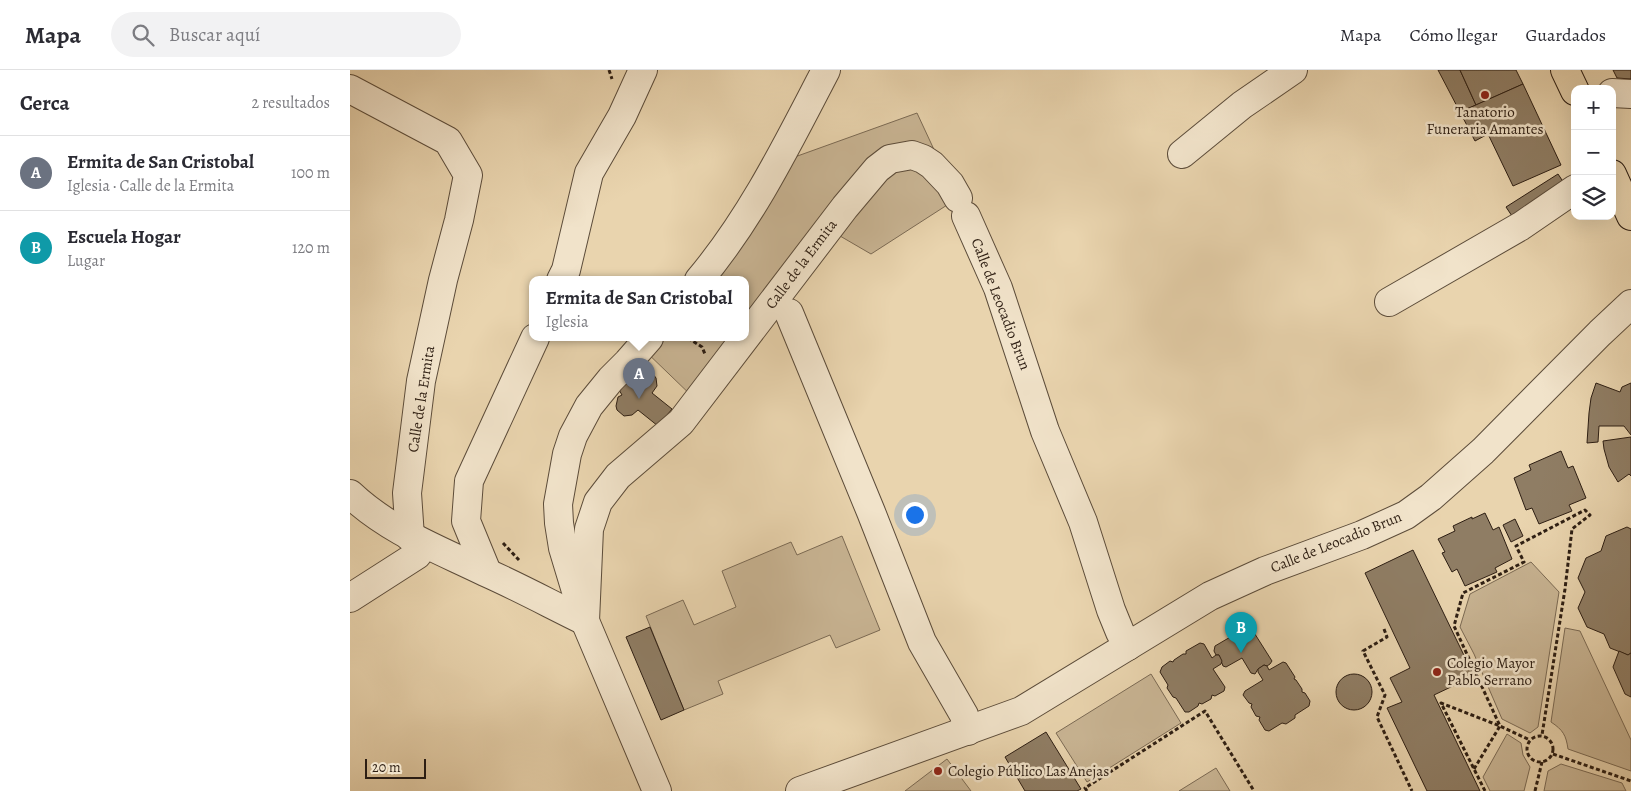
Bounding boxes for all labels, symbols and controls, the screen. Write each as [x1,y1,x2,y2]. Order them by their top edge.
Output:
search box [111,12,461,57]
text: Mapa [25,19,81,51]
icon: search [129,21,157,49]
text: Buscar aquí [169,22,260,48]
text: Mapa [1340,23,1381,47]
text: Cómo llegar [1409,23,1498,47]
text: Guardados [1526,23,1606,47]
map controls [1571,85,1616,220]
button: + [1571,85,1616,130]
text: Cerca [20,89,70,117]
marker: Tanatorio Funeraria Amantes [1479,89,1491,101]
text: 2 resultados [251,92,330,114]
place label: Tanatorio Funeraria Amantes [1426,102,1544,139]
button: − [1571,130,1616,175]
text: Ermita de San Cristobal [67,149,254,175]
text: A [31,162,41,184]
text: 100 m [291,162,330,184]
text: Iglesia · Calle de la Ermita [67,175,234,197]
button: layers [1571,175,1616,220]
street label: Calle de la Ermita [761,215,841,313]
text: Escuela Hogar [67,224,181,250]
street label: Calle de Leocadio Brun [967,235,1035,373]
text: B [31,237,41,259]
text: 120 m [292,237,330,259]
text: Lugar [67,250,105,272]
popup [529,276,749,341]
text: Ermita de San Cristobal [546,285,732,311]
text: Iglesia [546,311,588,333]
street label: Calle de la Ermita [403,344,439,454]
pin: A [623,358,655,399]
your location [902,502,928,528]
street label: Calle de Leocadio Brun [1267,507,1405,577]
pin: B [1225,612,1257,653]
place label: Colegio Mayor Pablo Serrano [1447,653,1535,690]
marker: Colegio Mayor Pablo Serrano [1431,666,1443,678]
scale bar [365,756,426,779]
text: 20 m [372,758,401,777]
place label: Colegio Público Las Anejas [948,761,1109,781]
marker: Colegio Público Las Anejas [932,765,944,777]

